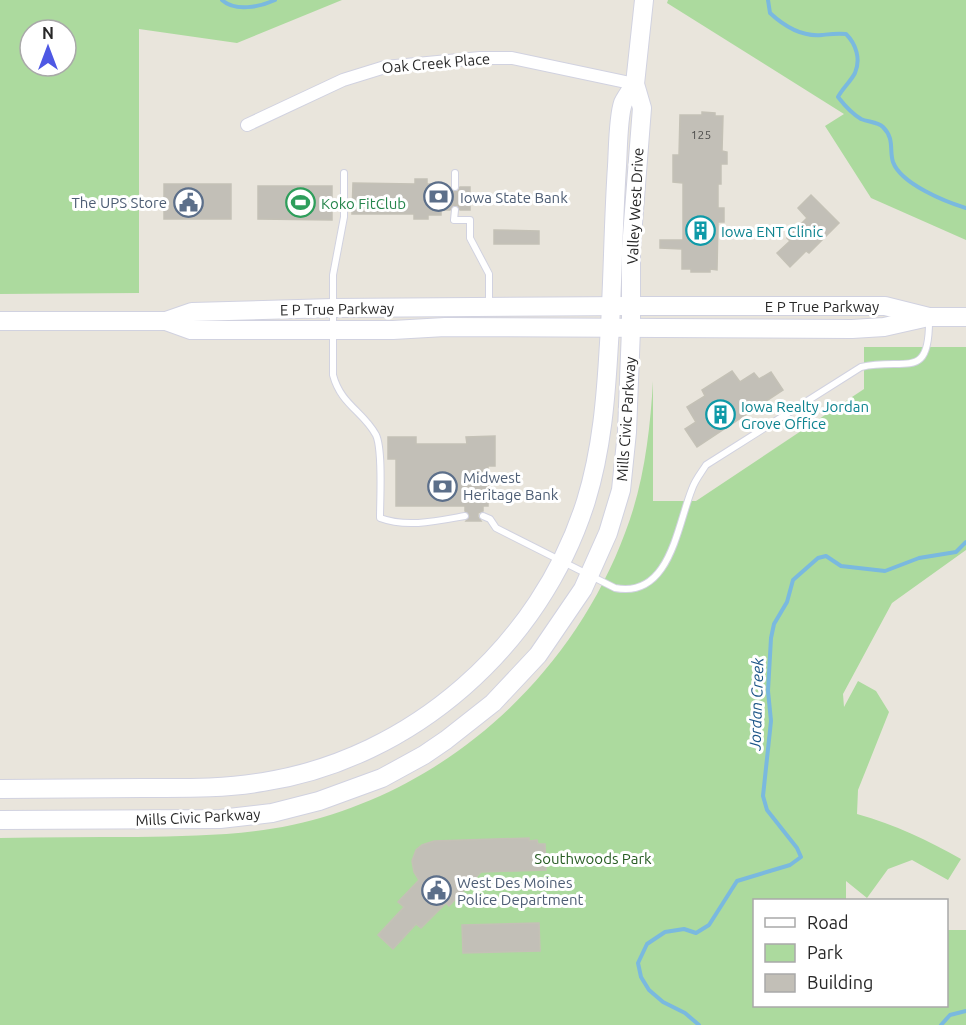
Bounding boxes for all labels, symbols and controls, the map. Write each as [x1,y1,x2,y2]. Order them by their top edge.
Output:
north arrow [18,18,78,78]
text: N [42,24,54,42]
street label: Oak Creek Place [381,50,491,76]
house number: 125 [691,128,711,141]
street label: Valley West Drive [623,147,647,265]
bank icon: Iowa State Bank [423,181,455,213]
public building icon: The UPS Store [172,186,204,218]
sports icon: Koko FitClub [284,187,316,219]
place label: Iowa State Bank [460,189,568,206]
place label: The UPS Store [71,194,167,211]
place label: Koko FitClub [321,195,406,212]
building icon: Iowa ENT Clinic [684,215,716,247]
place label: Iowa ENT Clinic [721,223,823,240]
street label: E P True Parkway [765,298,879,315]
street label: E P True Parkway [280,300,394,318]
street label: Mills Civic Parkway [613,356,639,482]
place label: Iowa Realty Jordan Grove Office [741,398,869,432]
building icon: Iowa Realty Jordan Grove Office [704,399,736,431]
place label: Midwest Heritage Bank [463,469,559,503]
bank icon: Midwest Heritage Bank [426,470,458,502]
water label: Jordan Creek [745,657,767,752]
street label: Mills Civic Parkway [135,805,261,829]
park label: Southwoods Park [534,850,652,867]
place label: West Des Moines Police Department [457,874,584,908]
public building icon: West Des Moines Police Department [420,875,452,907]
legend [753,899,948,1007]
text: Road [807,912,849,932]
text: Park [807,942,843,962]
text: Building [807,972,873,992]

